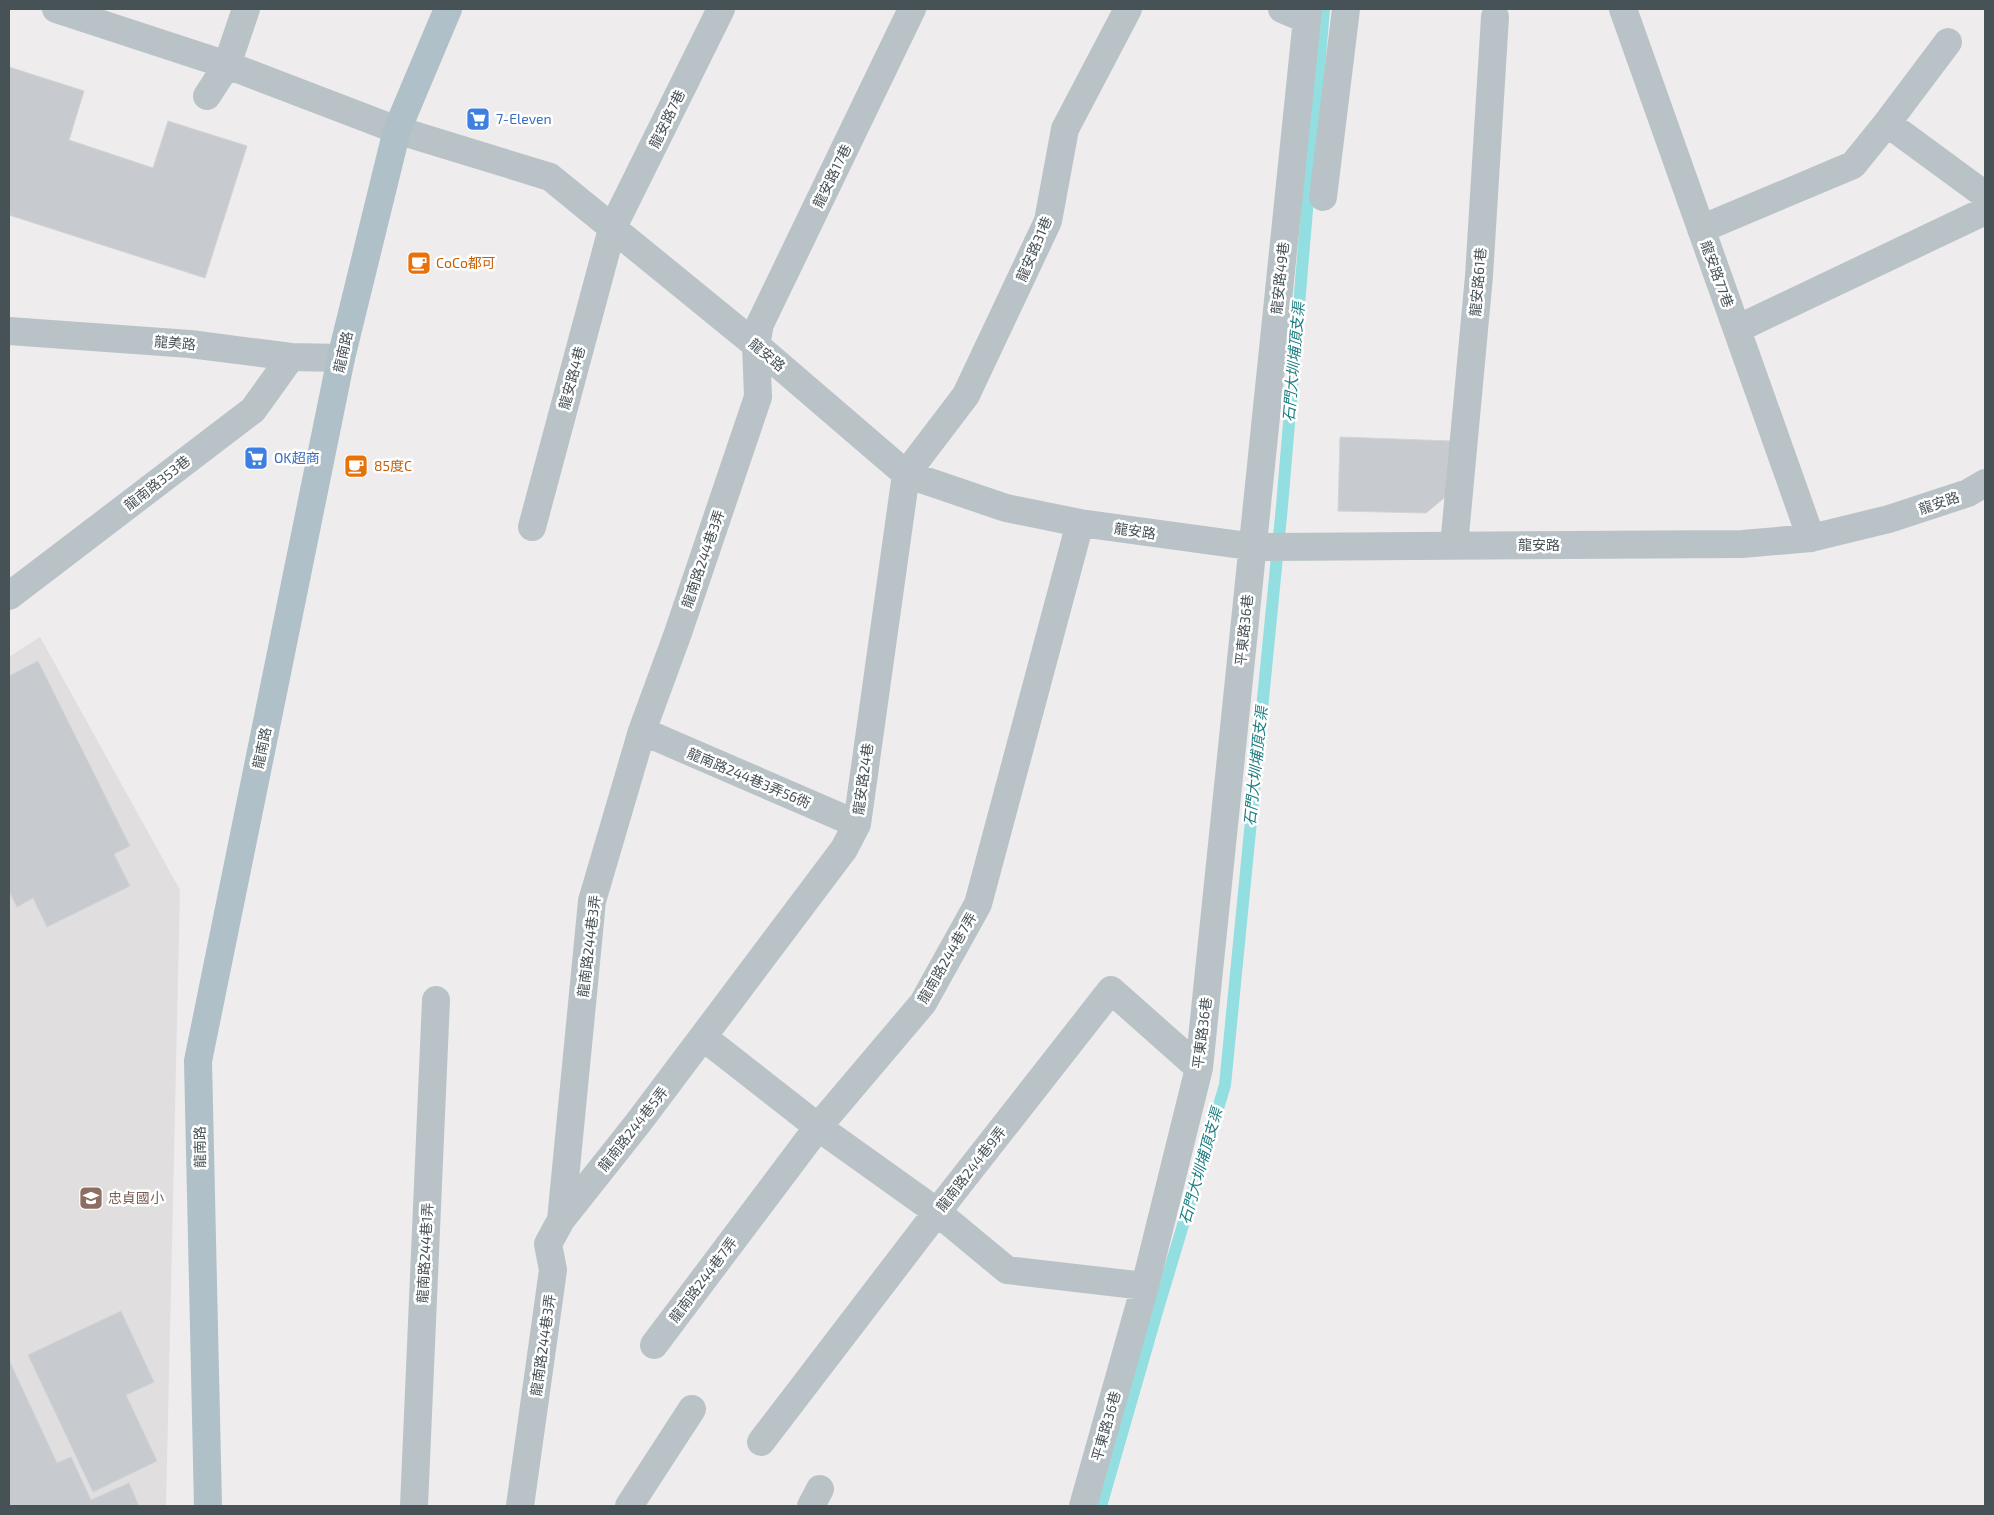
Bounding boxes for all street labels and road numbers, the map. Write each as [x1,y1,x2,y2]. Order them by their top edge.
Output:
street label: 龍安路7巷 [645,87,688,151]
street label: 龍安路17巷 [809,141,854,210]
street label: 龍安路31巷 [1012,214,1055,284]
street label: 龍安路77巷 [1697,238,1737,310]
street label: 龍安路49巷 [1267,241,1292,315]
street label: 龍安路61巷 [1466,247,1489,317]
street label: 龍南路 [330,330,356,374]
street label: 龍美路 [153,332,197,353]
street label: 龍安路 [746,335,789,375]
street label: 龍安路4巷 [555,344,588,411]
street label: 龍南路353巷 [120,452,193,514]
street label: 龍安路 [1916,488,1961,517]
street label: 龍南路244巷3弄 [678,507,727,610]
street label: 龍安路 [1113,519,1157,542]
street label: 龍安路 [1518,536,1560,553]
street label: 平東路36巷 [1231,593,1256,667]
street label: 龍南路 [249,726,274,770]
street label: 龍安路24巷 [849,742,876,816]
street label: 龍南路244巷3弄56衖 [685,744,813,811]
street label: 龍南路244巷3弄 [574,894,603,998]
street label: 龍南路244巷7弄 [914,909,979,1006]
street label: 平東路36巷 [1189,996,1214,1070]
street label: 龍南路244巷5弄 [594,1083,671,1174]
street label: 龍南路244巷9弄 [932,1123,1009,1215]
street label: 龍南路 [191,1126,208,1168]
street label: 龍南路244巷1弄 [413,1202,436,1304]
street label: 龍南路244巷7弄 [665,1234,740,1326]
street label: 龍南路244巷3弄 [527,1293,558,1397]
street label: 平東路36巷 [1087,1389,1124,1463]

